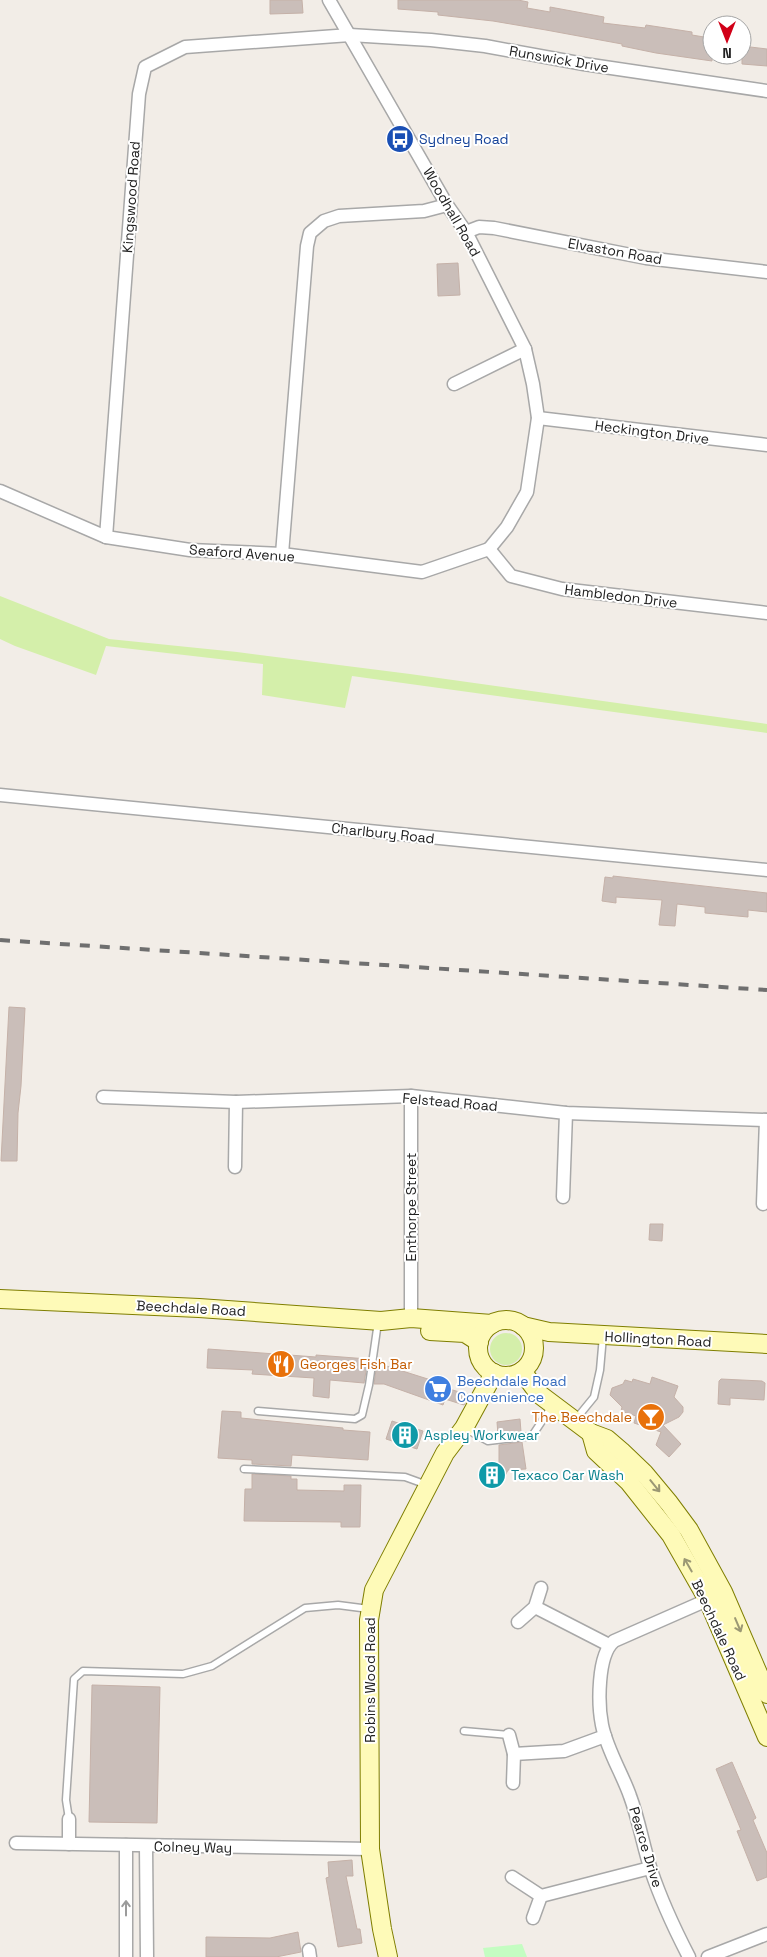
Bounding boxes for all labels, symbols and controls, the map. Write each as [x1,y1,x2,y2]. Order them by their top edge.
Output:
north arrow [702,15,752,65]
street label: Runswick Drive [508,41,610,77]
text: N [722,44,732,62]
bus stop icon: Sydney Road [385,124,415,154]
place label: Sydney Road [419,130,509,148]
street label: Kingswood Road [118,140,144,254]
street label: Woodhall Road [419,164,485,260]
street label: Elvaston Road [567,234,663,268]
street label: Heckington Drive [594,416,710,448]
street label: Seaford Avenue [189,540,295,566]
street label: Hambledon Drive [564,580,678,612]
street label: Charlbury Road [330,819,436,847]
street label: Felstead Road [402,1089,498,1115]
street label: Enthorpe Street [402,1153,420,1261]
street label: Beechdale Road [136,1296,246,1320]
street label: Hollington Road [604,1327,712,1351]
restaurant icon: Georges Fish Bar [266,1349,296,1379]
place label: Georges Fish Bar [300,1355,413,1373]
place label: Beechdale Road Convenience [457,1372,567,1406]
supermarket icon: Beechdale Road Convenience [423,1374,453,1404]
bar icon: The Beechdale [636,1402,666,1432]
place label: The Beechdale [532,1408,632,1426]
building icon: Aspley Workwear [390,1420,420,1450]
place label: Aspley Workwear [424,1426,539,1444]
building icon: Texaco Car Wash [477,1460,507,1490]
place label: Texaco Car Wash [511,1466,624,1484]
one-way arrow [649,1479,660,1492]
one-way arrow [683,1559,693,1573]
street label: Beechdale Road [688,1577,750,1683]
street label: Robins Wood Road [361,1617,379,1743]
one-way arrow [733,1617,743,1632]
street label: Pearce Drive [625,1805,667,1889]
street label: Colney Way [154,1837,232,1857]
one-way arrow [121,1901,131,1917]

